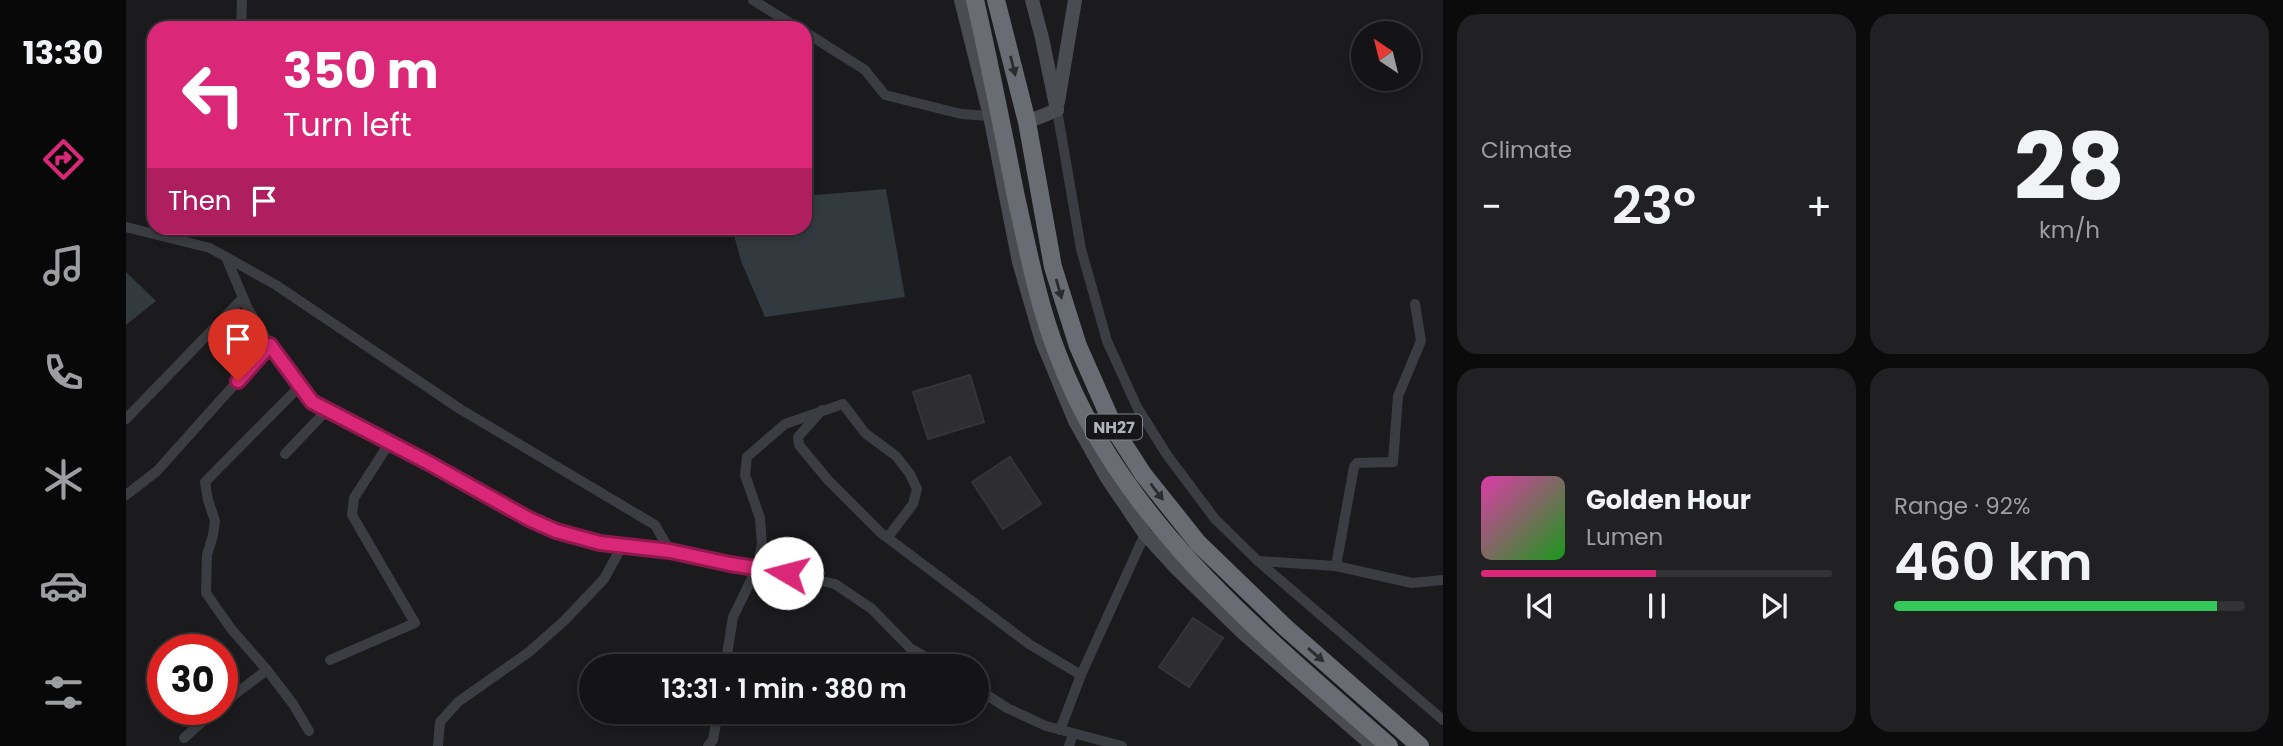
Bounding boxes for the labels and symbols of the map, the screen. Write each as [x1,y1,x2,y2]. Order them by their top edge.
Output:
north arrow [1351,21,1421,91]
one-way arrow [1008,55,1019,77]
one-way arrow [1055,279,1065,300]
pin [208,309,268,381]
road number: NH27 [1086,414,1142,440]
one-way arrow [1150,483,1164,502]
position arrow [750,536,824,610]
speed limit sign: 30 [147,634,238,725]
one-way arrow [1307,646,1324,662]

